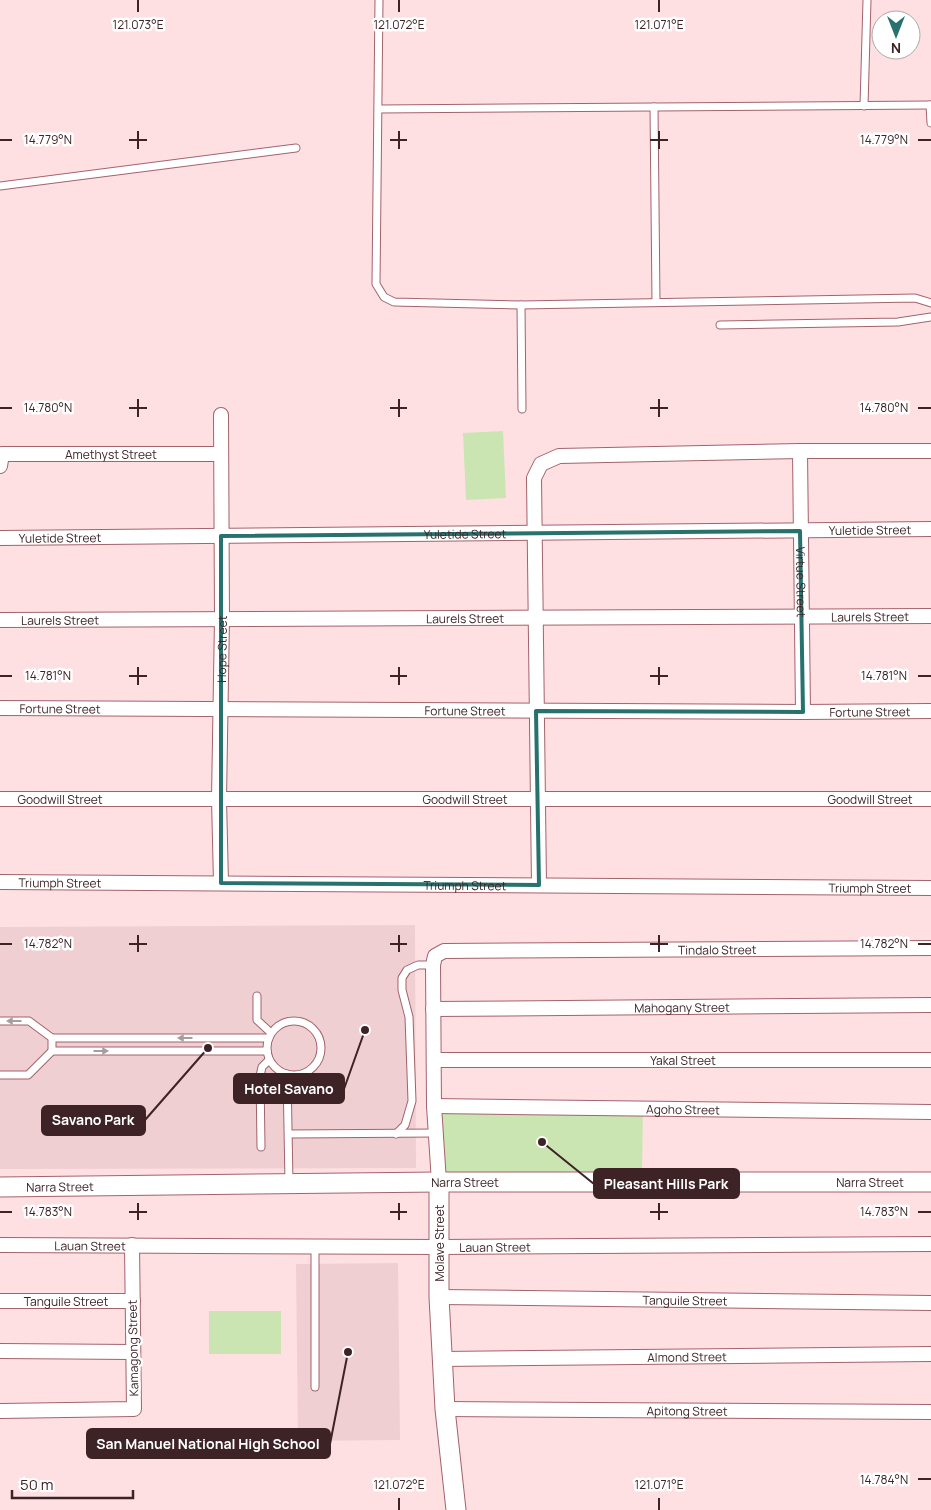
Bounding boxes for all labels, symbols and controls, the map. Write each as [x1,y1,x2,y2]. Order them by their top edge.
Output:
north arrow [871,10,921,60]
text: 121.073°E [113,16,164,33]
text: 121.072°E [373,16,425,33]
text: 121.071°E [634,16,684,33]
text: N [891,39,901,58]
text: 14.779°N [24,131,72,148]
text: 14.779°N [860,131,908,148]
text: 14.780°N [24,399,72,416]
text: 14.780°N [860,399,908,416]
street label: Amethyst Street [65,446,157,463]
street label: Yuletide Street [829,521,912,538]
street label: Yuletide Street [424,525,507,542]
street label: Yuletide Street [19,529,102,546]
street label: Virtue Street [793,546,810,618]
street label: Laurels Street [831,608,909,625]
street label: Laurels Street [426,609,504,627]
street label: Laurels Street [21,611,99,628]
street label: Hope Street [212,615,231,683]
text: 14.781°N [25,667,71,684]
text: 14.781°N [861,667,907,684]
street label: Fortune Street [19,700,101,717]
street label: Fortune Street [424,702,506,719]
street label: Fortune Street [829,703,911,720]
street label: Goodwill Street [17,791,103,808]
street label: Goodwill Street [422,791,508,808]
street label: Goodwill Street [827,791,913,808]
street label: Triumph Street [18,874,102,891]
street label: Triumph Street [423,876,507,894]
street label: Triumph Street [828,879,912,896]
text: 14.782°N [24,935,72,952]
text: 14.782°N [860,935,908,952]
street label: Tindalo Street [678,941,757,958]
street label: Mahogany Street [634,998,730,1016]
one-way arrow [6,1017,22,1025]
one-way arrow [177,1034,193,1042]
one-way arrow [93,1047,109,1055]
street label: Yakal Street [650,1052,716,1069]
callout: Hotel Savano [234,1074,344,1103]
text: Hotel Savano [244,1079,334,1098]
street label: Agoho Street [646,1100,720,1118]
callout: Savano Park [42,1106,145,1135]
text: Savano Park [52,1110,135,1129]
callout: Pleasant Hills Park [594,1169,739,1198]
street label: Narra Street [431,1173,499,1191]
text: Pleasant Hills Park [604,1174,729,1193]
street label: Narra Street [836,1174,904,1191]
street label: Narra Street [26,1177,94,1195]
text: 14.783°N [24,1203,72,1220]
text: 14.783°N [860,1203,908,1220]
street label: Molave Street [431,1204,448,1281]
street label: Lauan Street [54,1237,126,1254]
street label: Lauan Street [459,1238,531,1255]
street label: Tanguile Street [643,1291,728,1309]
street label: Tanguile Street [24,1293,109,1310]
street label: Kamagong Street [124,1299,142,1397]
street label: Almond Street [647,1348,727,1365]
street label: Apitong Street [646,1402,728,1419]
callout: San Manuel National High School [87,1429,330,1458]
text: San Manuel National High School [96,1434,320,1453]
scale bar [12,1468,134,1500]
text: 14.784°N [860,1471,908,1488]
text: 50 m [20,1474,54,1495]
text: 121.072°E [373,1476,425,1493]
text: 121.071°E [634,1476,684,1493]

